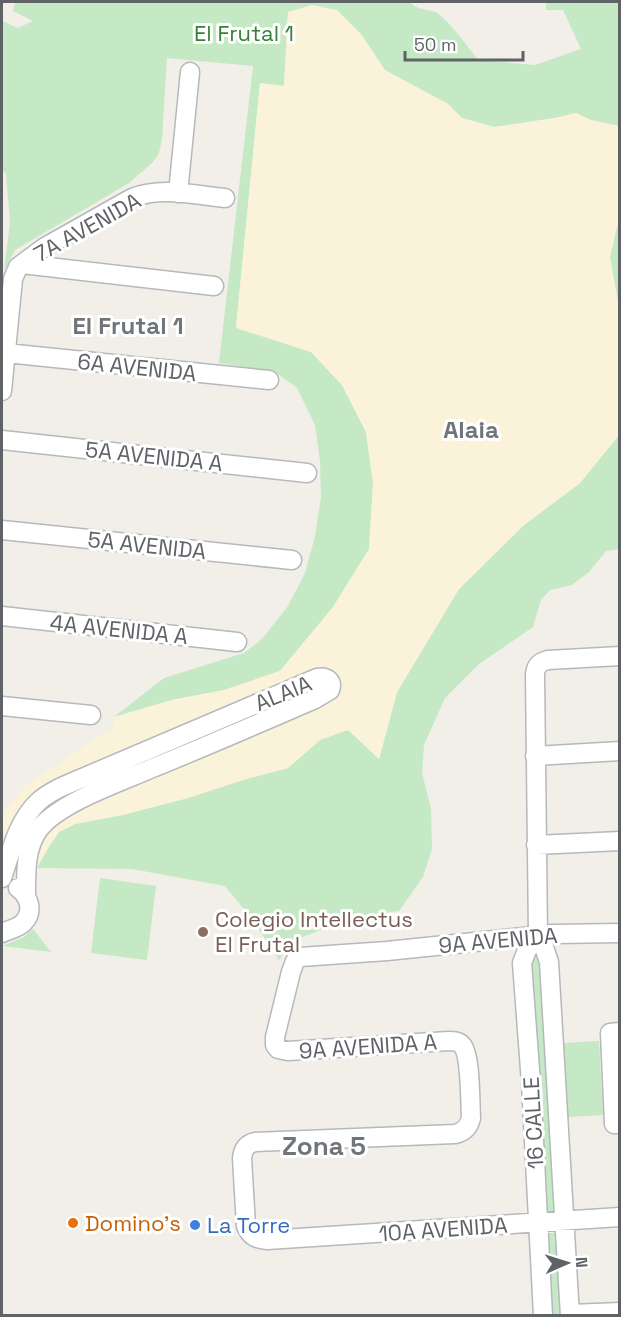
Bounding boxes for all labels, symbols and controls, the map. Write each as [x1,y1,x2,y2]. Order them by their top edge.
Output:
park label: El Frutal 1 [194,19,294,47]
scale bar [405,24,524,62]
text: 50 m [414,33,456,56]
street label: 7A AVENIDA [28,186,146,268]
district label: El Frutal 1 [72,310,184,341]
street label: 6A AVENIDA [76,347,198,387]
district label: Alaia [443,414,499,445]
street label: 5A AVENIDA A [84,435,224,477]
street label: 5A AVENIDA [86,525,208,565]
street label: 4A AVENIDA A [49,608,189,650]
street label: ALAIA [250,669,316,717]
place label: Colegio Intellectus El Frutal [215,905,413,958]
street label: 9A AVENIDA [437,921,559,959]
marker: Colegio Intellectus El Frutal [196,925,210,939]
street label: 9A AVENIDA A [298,1027,438,1065]
street label: 16 CALLE [517,1076,549,1170]
district label: Zona 5 [282,1129,366,1163]
place label: Domino's [85,1209,181,1237]
place label: La Torre [207,1211,290,1239]
street label: 10A AVENIDA [378,1211,509,1247]
marker: Domino's [66,1216,80,1230]
marker: La Torre [188,1218,202,1232]
north arrow [537,1233,597,1293]
text: N [571,1256,592,1268]

